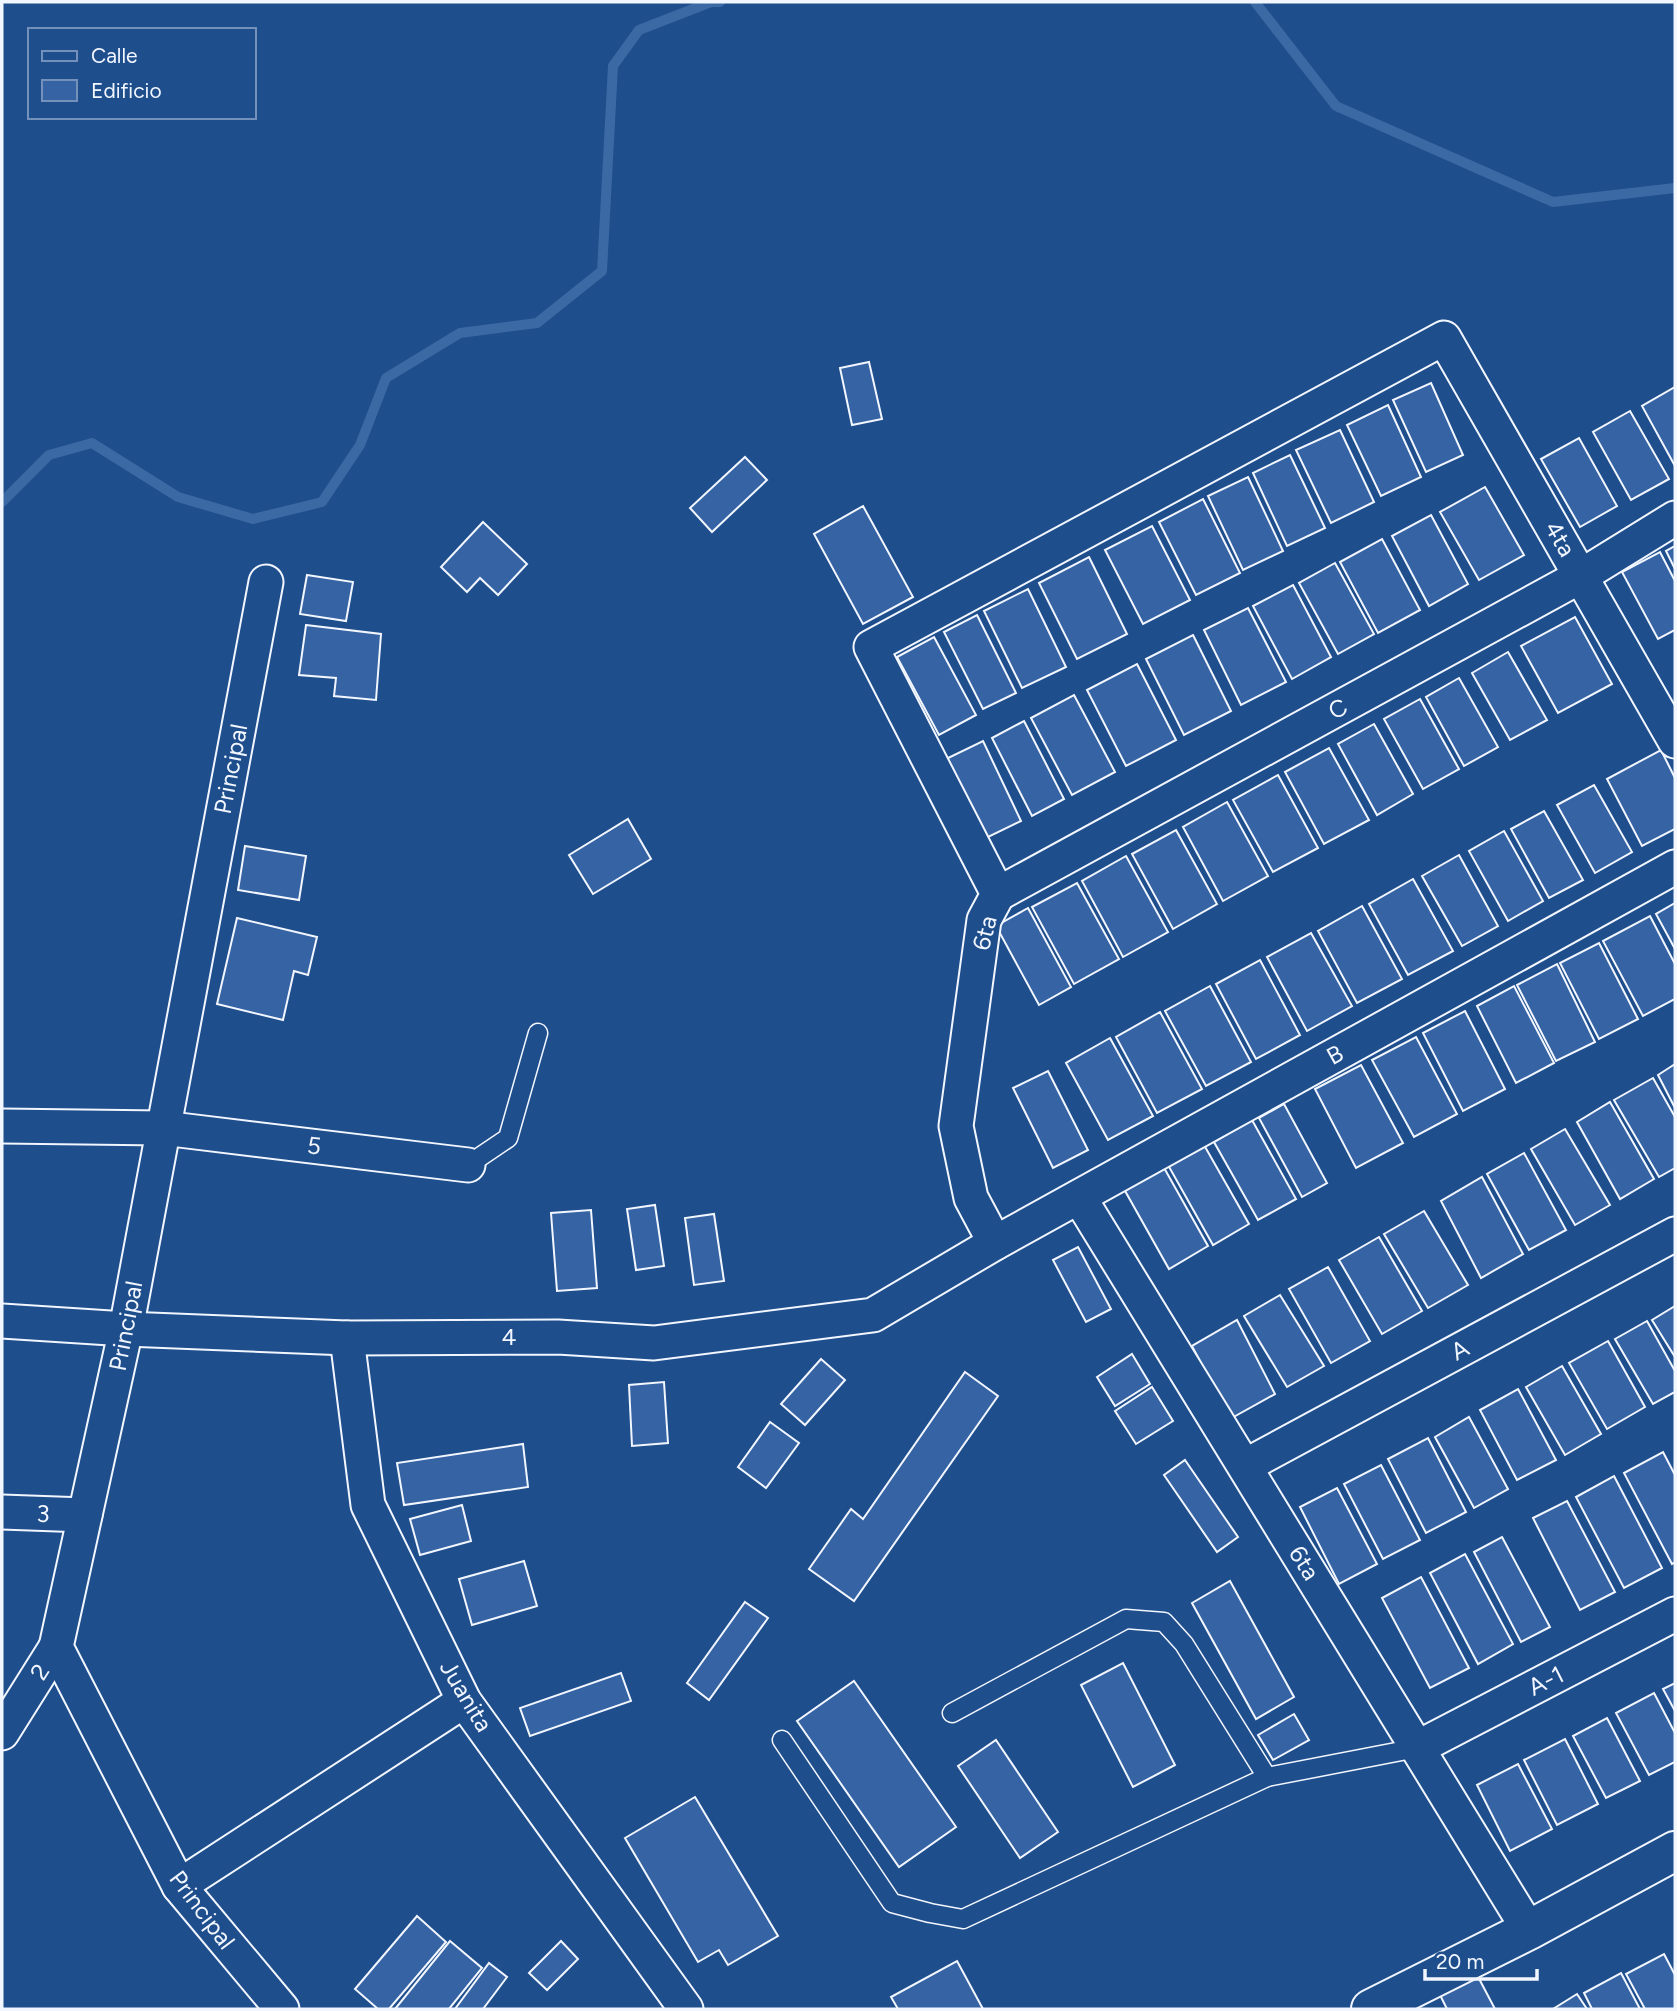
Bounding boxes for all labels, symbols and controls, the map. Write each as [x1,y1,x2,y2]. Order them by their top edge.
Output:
legend [28,28,256,119]
text: Calle [91,43,138,68]
text: Edificio [91,78,162,103]
street label: 4ta [1539,516,1582,562]
street label: C [1323,692,1352,725]
street label: Principal [208,721,253,816]
street label: 6ta [966,912,1003,953]
street label: B [1321,1038,1348,1071]
street label: 5 [305,1130,323,1161]
street label: Principal [103,1278,148,1373]
street label: 4 [502,1322,517,1351]
street label: A [1446,1333,1474,1366]
street label: 3 [36,1499,50,1528]
street label: 6ta [1283,1540,1326,1585]
street label: Juanita [434,1655,499,1737]
street label: 2 [24,1658,55,1685]
street label: A-1 [1523,1659,1568,1702]
street label: Principal [163,1865,241,1955]
scale bar [1425,1938,1537,1982]
text: 20 m [1436,1949,1484,1974]

